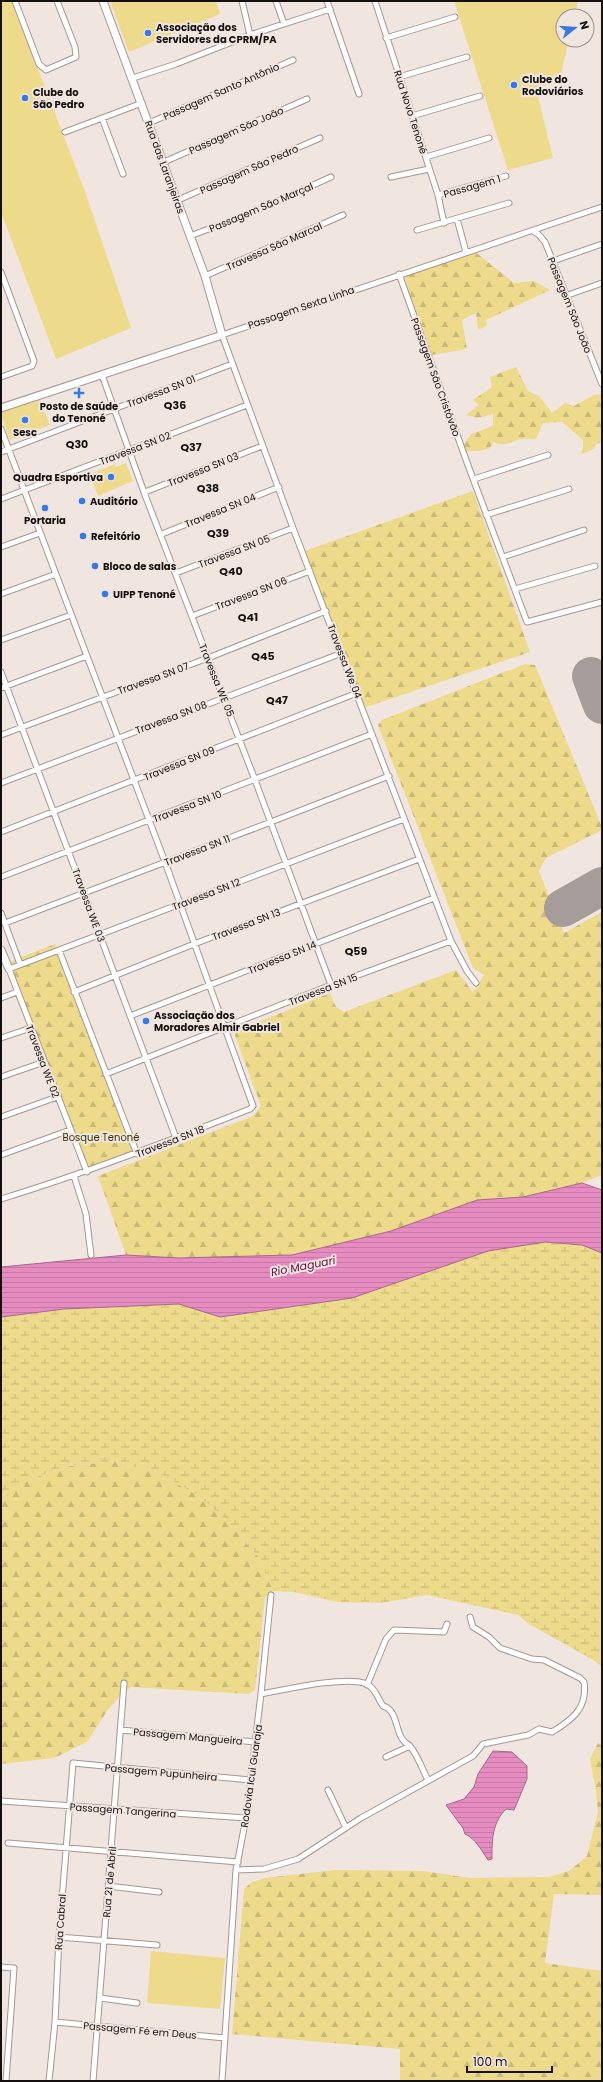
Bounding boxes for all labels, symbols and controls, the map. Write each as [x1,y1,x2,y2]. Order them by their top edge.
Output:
north arrow [555,8,595,48]
text: N [576,19,593,31]
place label: Associação dos Servidores da CPRM/PA [156,20,277,47]
marker: Associação dos Servidores da CPRM/PA [143,28,153,38]
street label: Passagem Santo Antônio [161,59,282,124]
street label: Rua Novo Tenoné [390,68,431,156]
place label: Clube do Rodoviários [522,72,584,99]
marker: Clube do Rodoviários [509,80,519,90]
place label: Clube do São Pedro [33,85,85,112]
marker: Clube do São Pedro [20,93,30,103]
street label: Passagem São João [186,103,286,158]
street label: Rua das Laranjeiras [141,118,188,216]
street label: Passagem São Pedro [198,141,301,198]
street label: Passagem 1 [442,171,503,202]
street label: Passagem São Marçal [207,179,316,236]
street label: Travessa São Marcal [224,219,325,274]
street label: Passagem São João [543,255,596,355]
street label: Passagem Sexta Linha [246,282,357,333]
street label: Passagem São Cristóvão [407,316,464,439]
street label: Travessa SN 01 [125,371,198,411]
marker: Posto de Saúde do Tenoné [73,387,85,399]
district label: Q36 [164,397,186,413]
place label: Posto de Saúde do Tenoné [40,399,118,426]
marker: Sesc [20,415,30,425]
place label: Sesc [13,425,37,440]
street label: Travessa SN 02 [97,428,173,469]
district label: Q30 [66,436,88,452]
district label: Q37 [180,439,202,455]
street label: Travessa SN 03 [165,448,241,491]
place label: Quadra Esportiva [13,470,103,485]
marker: Quadra Esportiva [106,472,116,482]
district label: Q38 [197,480,219,496]
street label: Travessa SN 04 [182,489,258,532]
place label: Auditório [90,494,139,509]
marker: Auditório [77,496,87,506]
marker: Portaria [40,503,50,513]
place label: Portaria [24,513,66,528]
district label: Q39 [207,525,229,541]
place label: Refeitório [91,529,141,544]
marker: Refeitório [78,531,88,541]
street label: Travessa SN 05 [196,531,272,572]
place label: Bloco de salas [103,559,177,574]
marker: Bloco de salas [90,561,100,571]
district label: Q40 [219,563,243,579]
street label: Travessa SN 06 [213,573,289,614]
place label: UIPP Tenoné [113,587,176,602]
marker: UIPP Tenoné [100,589,110,599]
district label: Q41 [238,609,258,625]
street label: Travessa We 04 [323,622,366,701]
street label: Travessa WE 05 [195,641,238,719]
district label: Q45 [251,648,275,664]
street label: Travessa SN 07 [115,658,191,698]
district label: Q47 [266,692,288,708]
street label: Travessa SN 08 [133,697,209,738]
street label: Travessa SN 09 [141,742,217,785]
street label: Travessa SN 10 [151,786,224,826]
street label: Travessa SN 11 [162,831,232,870]
street label: Travessa WE 03 [68,866,109,944]
street label: Travessa SN 12 [170,874,243,914]
street label: Travessa SN 13 [210,904,283,944]
street label: Travessa SN 14 [246,937,319,978]
district label: Q59 [345,943,368,959]
street label: Travessa SN 15 [287,969,360,1009]
place label: Associação dos Moradores Almir Gabriel [154,1008,280,1035]
marker: Associação dos Moradores Almir Gabriel [141,1016,151,1026]
street label: Travessa WE 02 [22,1022,63,1100]
street label: Travessa SN 18 [134,1121,207,1161]
park label: Bosque Tenoné [63,1130,139,1145]
water label: Rio Maguari [269,1252,337,1280]
street label: Passagem Mangueira [133,1724,243,1749]
street label: Rodovia Icui Guaraja [237,1724,266,1829]
street label: Passagem Pupunheira [104,1760,218,1785]
street label: Passagem Tangerina [69,1799,177,1822]
street label: Rua 21 de Abril [99,1846,120,1918]
street label: Rua Cabral [51,1894,70,1951]
street label: Passagem Fé em Deus [83,2018,197,2043]
scale bar [467,2048,552,2074]
text: 100 m [473,2053,507,2070]

